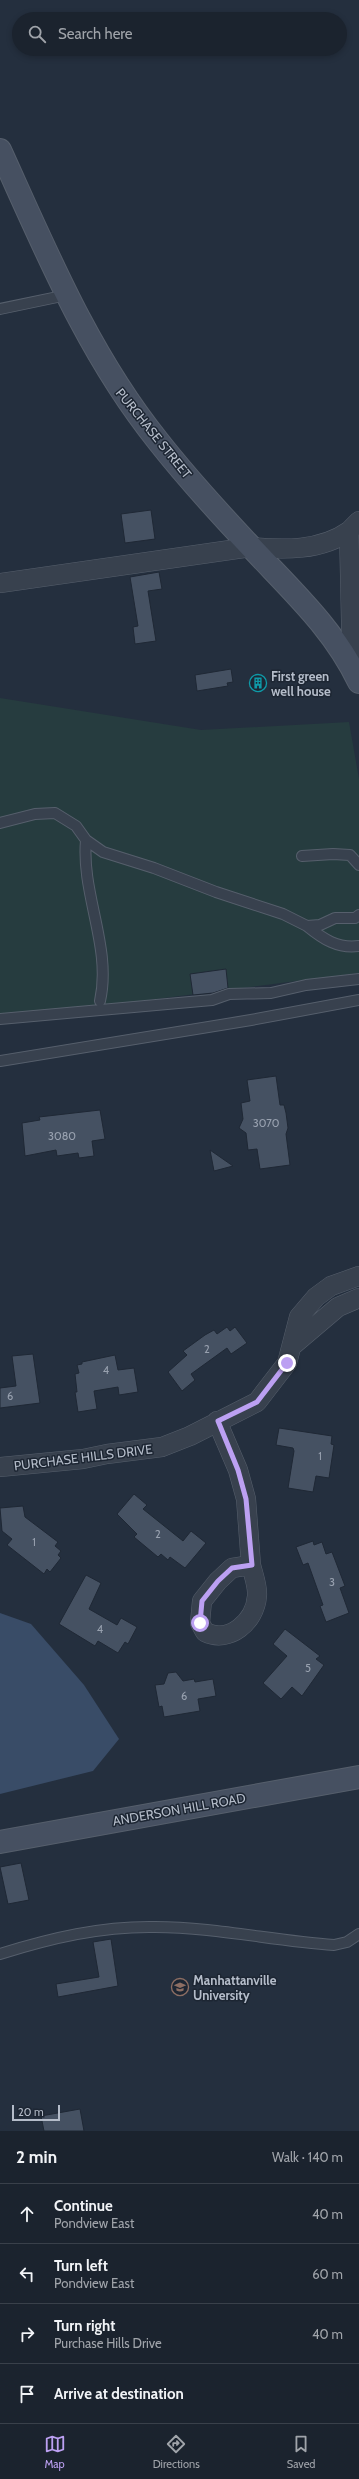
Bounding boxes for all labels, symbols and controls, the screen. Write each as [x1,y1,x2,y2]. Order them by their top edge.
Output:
search box [12,12,347,56]
icon: search [26,23,48,45]
text: Search here [58,25,133,43]
street label: PURCHASE STREET [113,385,195,481]
place label: First green well house [271,668,331,699]
building icon: First green well house [248,673,268,693]
house number: 3070 [253,1116,280,1130]
house number: 3080 [48,1129,76,1143]
house number: 2 [204,1342,210,1356]
route end [278,1354,296,1372]
house number: 4 [103,1363,110,1377]
house number: 6 [7,1389,13,1403]
street label: PURCHASE HILLS DRIVE [13,1441,153,1473]
house number: 1 [318,1449,322,1463]
house number: 2 [155,1527,161,1541]
house number: 1 [32,1535,36,1549]
house number: 3 [329,1575,335,1589]
route start [191,1614,209,1632]
house number: 4 [97,1622,104,1636]
house number: 5 [305,1661,311,1675]
house number: 6 [181,1689,187,1703]
street label: ANDERSON HILL ROAD [111,1789,247,1829]
place label: Manhattanville University [193,1972,277,2003]
school or university icon: Manhattanville University [170,1977,190,1997]
scale bar [12,2103,60,2122]
text: 20 m [18,2105,44,2119]
text: 2 min [16,2147,57,2167]
text: Walk · 140 m [272,2149,343,2165]
text: Continue [54,2197,113,2215]
icon: ahead [16,2203,38,2225]
text: 40 m [312,2206,343,2222]
text: Pondview East [54,2215,134,2231]
text: Turn left [54,2257,108,2275]
icon: left [16,2263,38,2285]
text: 60 m [312,2266,343,2282]
text: Pondview East [54,2275,134,2291]
text: Turn right [54,2317,115,2335]
icon: right [16,2323,38,2345]
text: 40 m [312,2326,343,2342]
text: Purchase Hills Drive [54,2335,162,2351]
icon: arrive [16,2383,38,2405]
text: Arrive at destination [54,2385,184,2403]
tab: Map [44,2433,66,2471]
tab: Directions [153,2433,200,2471]
tab: Saved [287,2433,315,2471]

